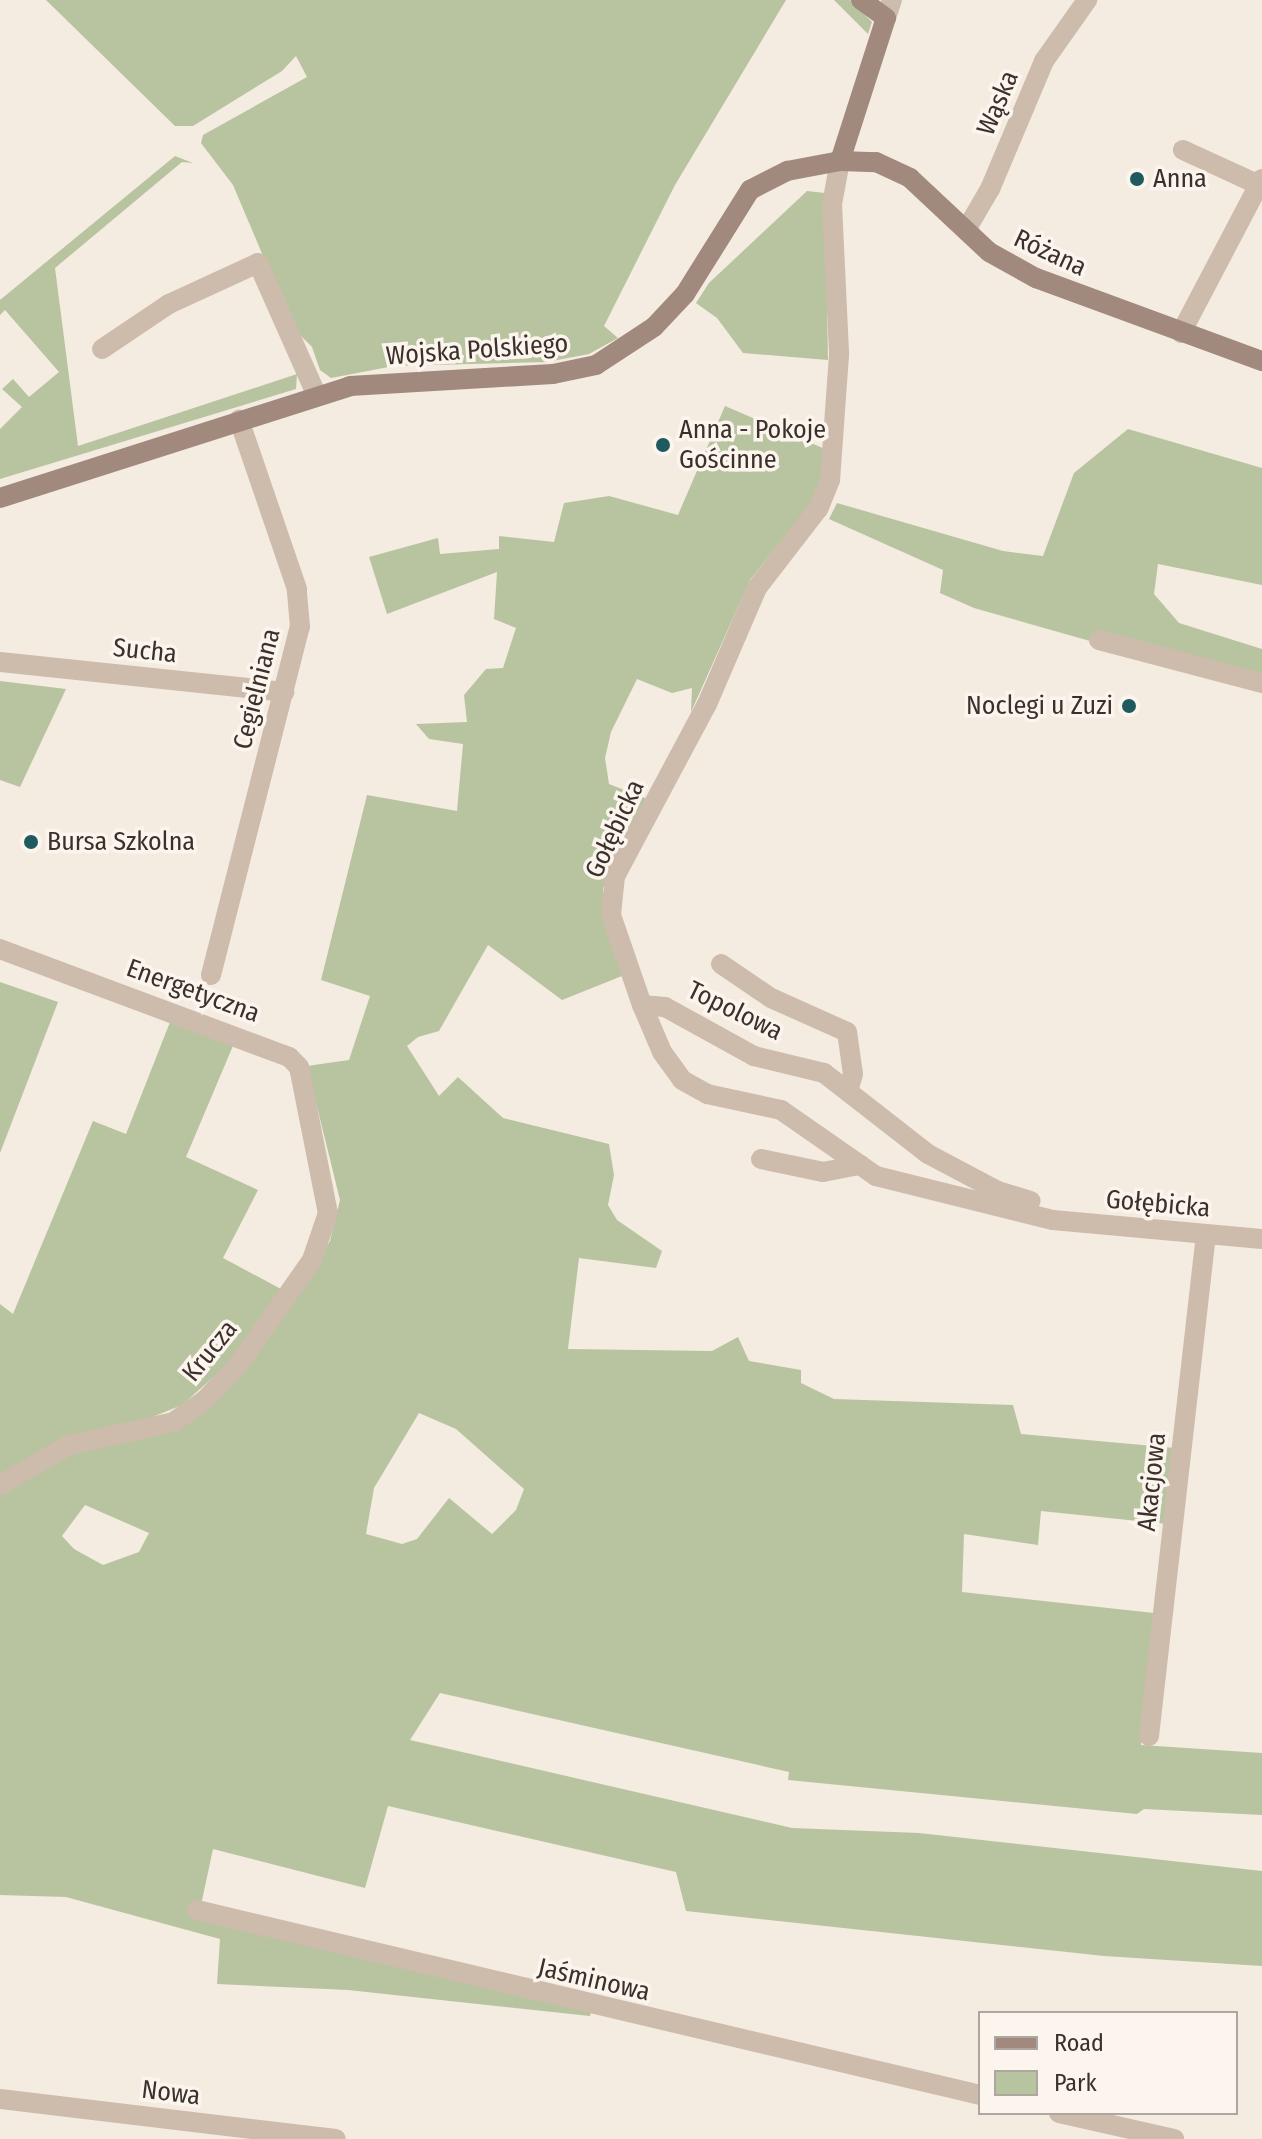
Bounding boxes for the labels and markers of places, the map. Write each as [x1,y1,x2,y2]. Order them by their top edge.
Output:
place label: Anna [1153,163,1207,195]
marker: Anna [1128,170,1146,188]
place label: Anna - Pokoje Gościnne [679,414,826,476]
marker: Anna - Pokoje Gościnne [654,436,672,454]
place label: Noclegi u Zuzi [966,690,1113,722]
marker: Noclegi u Zuzi [1120,697,1138,715]
place label: Bursa Szkolna [47,826,195,858]
marker: Bursa Szkolna [22,833,40,851]

